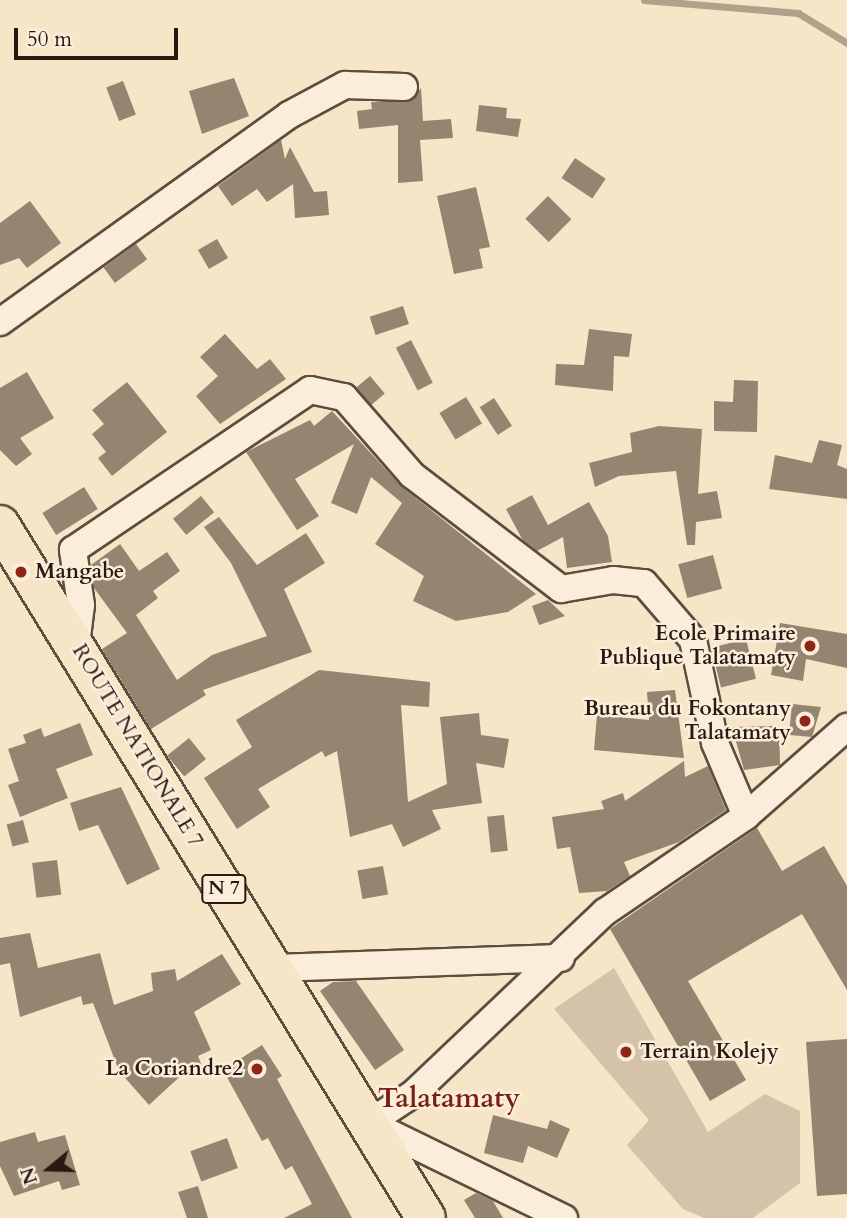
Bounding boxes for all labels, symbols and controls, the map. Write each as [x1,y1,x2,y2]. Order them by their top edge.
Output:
scale bar [18,14,182,58]
text: 50 m [27,25,72,54]
place label: Mangabe [35,559,124,585]
marker: Mangabe [13,564,29,580]
place label: Ecole Primaire Publique Talatamaty [599,621,796,671]
marker: Ecole Primaire Publique Talatamaty [802,638,818,654]
street label: ROUTE NATIONALE 7 [66,640,208,852]
place label: Bureau du Fokontany Talatamaty [584,696,791,746]
marker: Bureau du Fokontany Talatamaty [797,713,813,729]
road number: N 7 [201,874,247,904]
place label: Terrain Kolejy [640,1039,779,1065]
marker: Terrain Kolejy [618,1044,634,1060]
place label: La Coriandre2 [105,1056,243,1082]
marker: La Coriandre2 [249,1061,265,1077]
district label: Talatamaty [378,1081,520,1115]
north arrow [14,1134,84,1204]
text: N [14,1164,44,1188]

